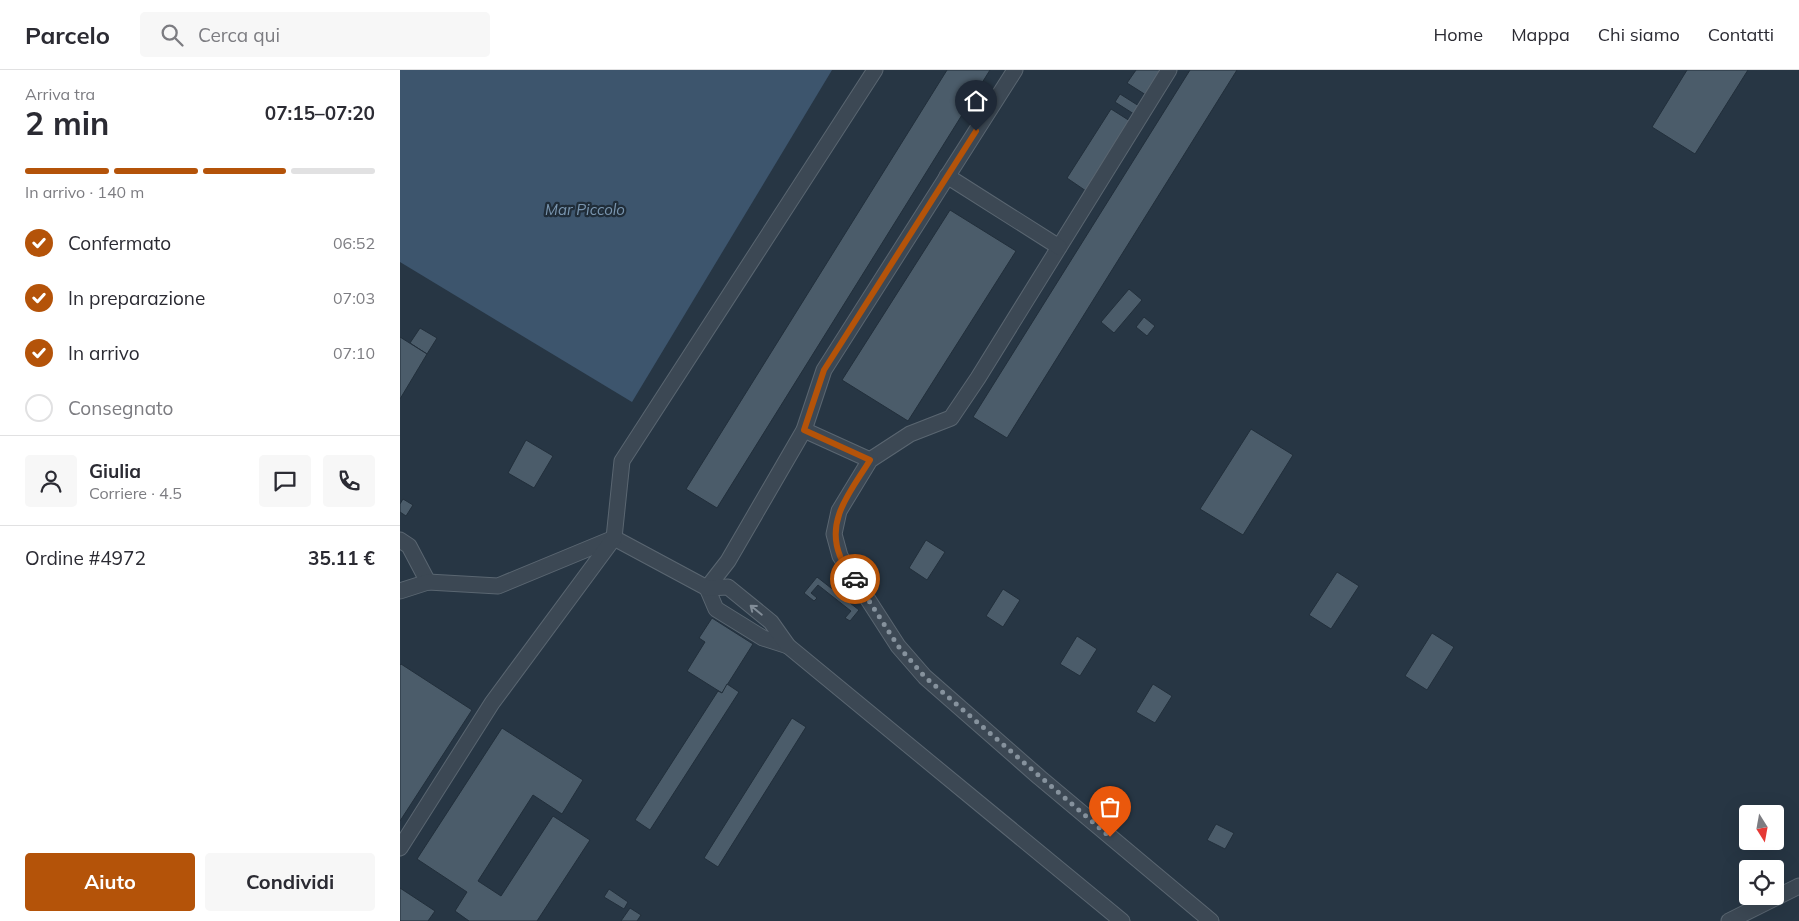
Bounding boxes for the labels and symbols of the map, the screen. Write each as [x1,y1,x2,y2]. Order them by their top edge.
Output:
pin [955,80,997,131]
water label: Mar Piccolo [545,200,625,219]
courier [830,554,880,604]
one-way arrow [750,604,763,615]
pin [1089,786,1131,837]
north arrow [1739,805,1784,850]

